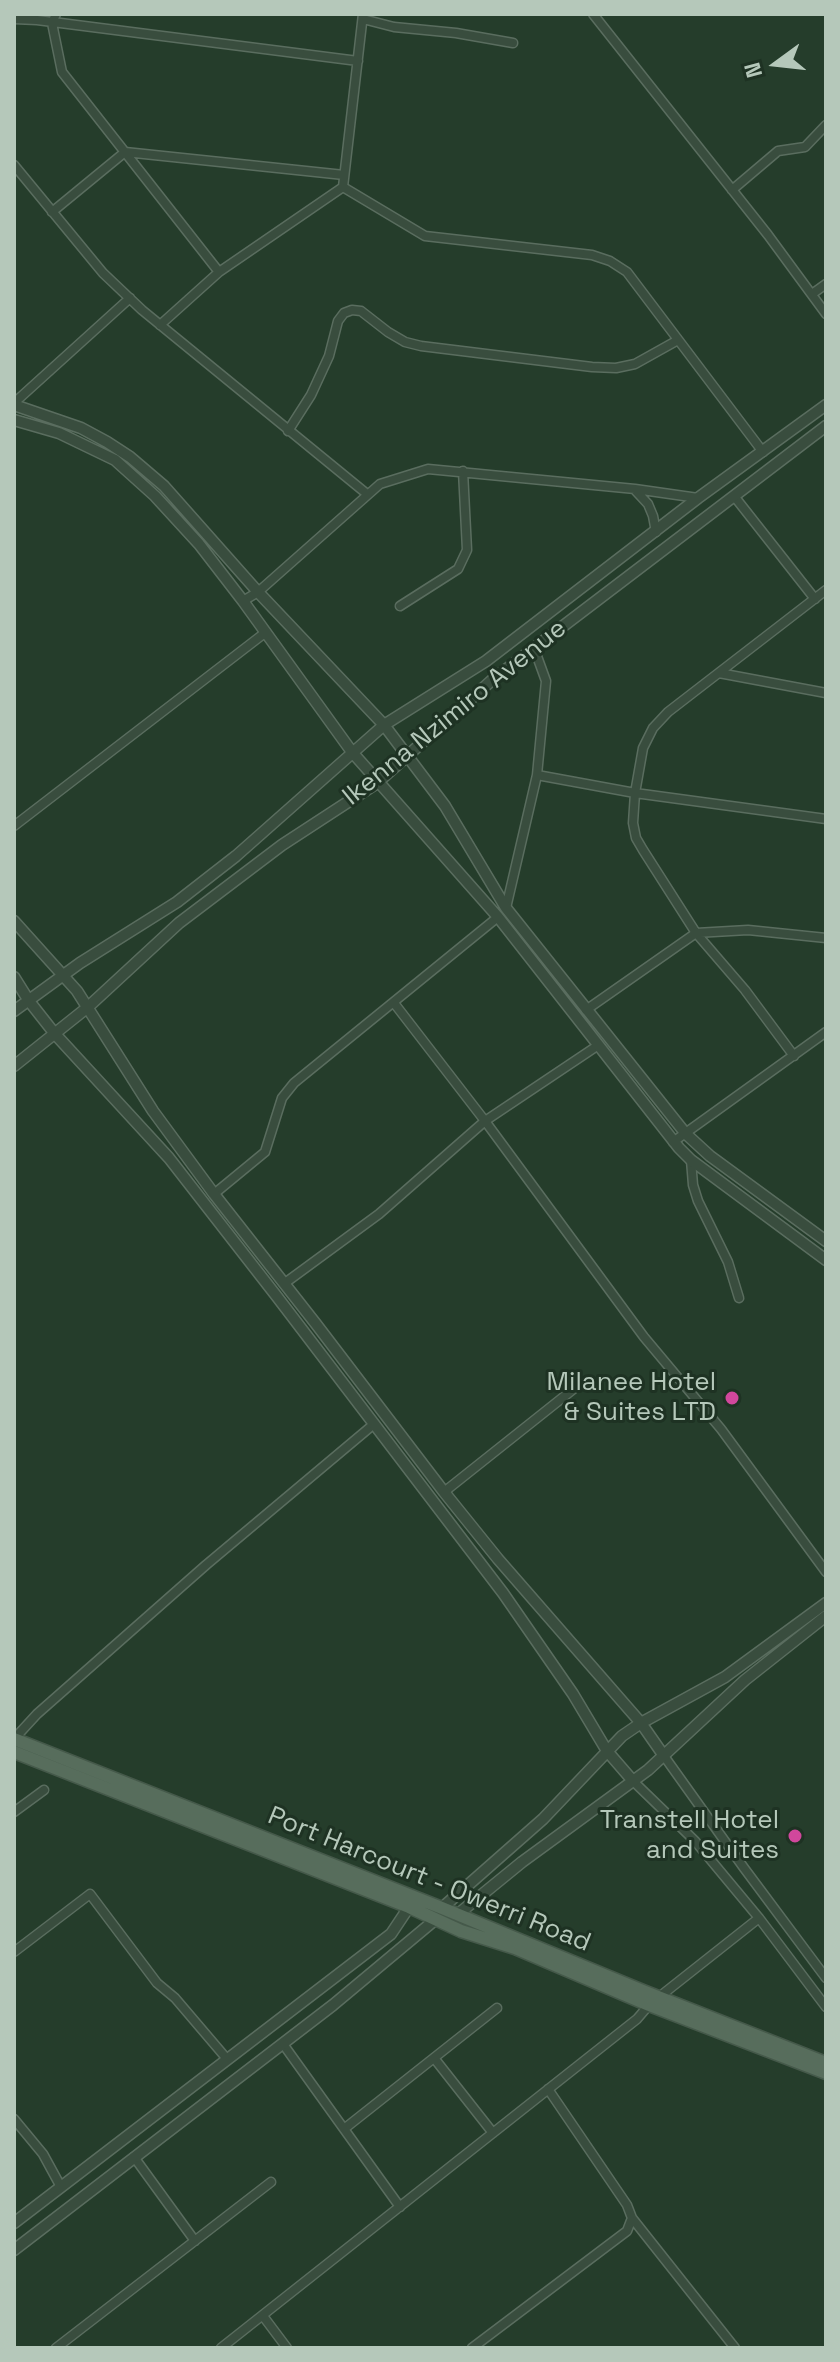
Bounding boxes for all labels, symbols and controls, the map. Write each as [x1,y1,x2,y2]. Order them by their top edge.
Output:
north arrow [736,24,816,104]
text: N [737,59,768,81]
street label: Ikenna Nzimiro Avenue [337,613,573,813]
place label: Milanee Hotel & Suites LTD [547,1367,716,1428]
marker: Milanee Hotel & Suites LTD [723,1389,741,1407]
street label: Port Harcourt - Owerri Road [263,1801,595,1959]
place label: Transtell Hotel and Suites [600,1805,779,1866]
marker: Transtell Hotel and Suites [786,1827,804,1845]

